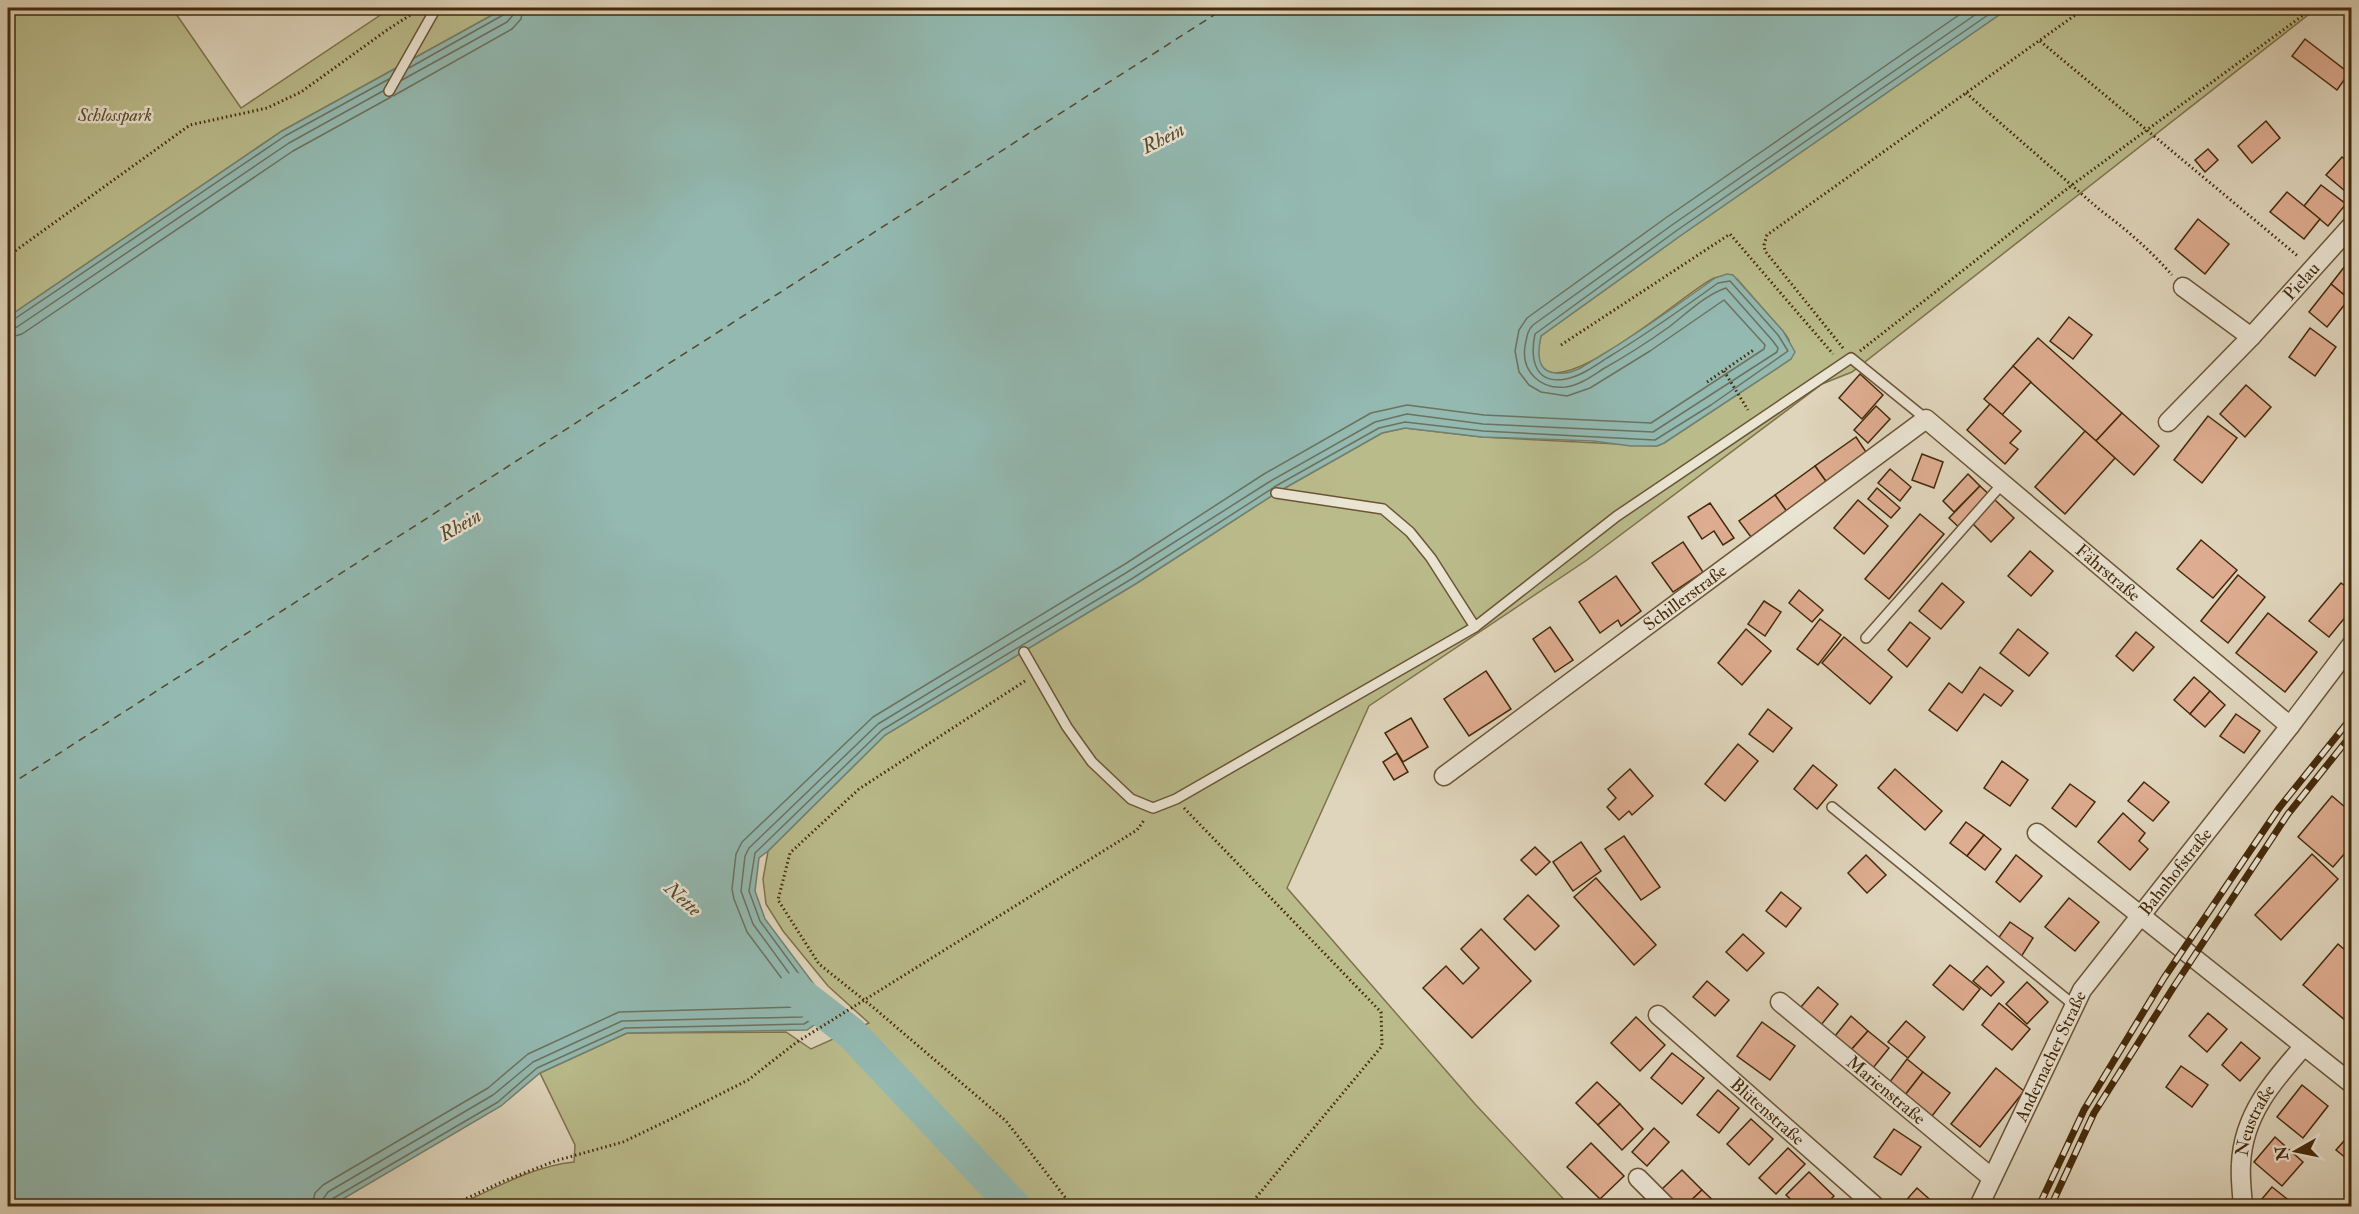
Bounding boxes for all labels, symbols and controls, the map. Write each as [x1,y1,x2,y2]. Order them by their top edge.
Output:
park label: Schlosspark [77,104,152,127]
water label: Rhein [1137,117,1189,160]
street label: Pielau [2278,257,2325,305]
water label: Rhein [434,503,486,547]
street label: Fährstraße [2071,539,2146,607]
street label: Schillerstraße [1639,559,1732,636]
street label: Bahnhofstraße [2134,823,2217,920]
water label: Nette [659,875,707,922]
street label: Andernacher Straße [2009,986,2092,1126]
street label: Marienstraße [1842,1051,1931,1130]
street label: Blütenstraße [1726,1073,1810,1151]
street label: Neustraße [2234,1082,2282,1160]
north arrow [2266,1121,2326,1181]

